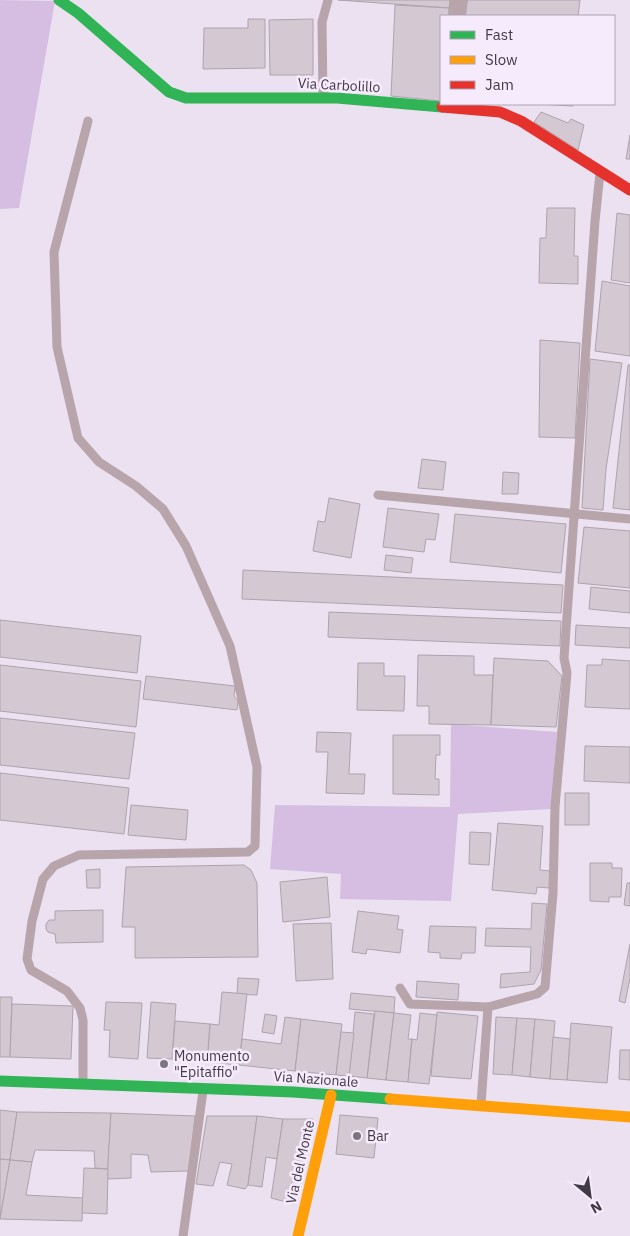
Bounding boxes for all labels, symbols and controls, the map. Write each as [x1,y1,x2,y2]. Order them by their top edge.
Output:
legend [440,15,615,105]
text: Fast [485,25,513,44]
text: Slow [485,50,518,69]
street label: Via Carbolillo [297,74,381,96]
text: Jam [485,75,514,94]
place label: Monumento "Epitaffio" [174,1047,250,1081]
marker: Monumento "Epitaffio" [158,1058,170,1070]
street label: Via Nazionale [273,1067,359,1091]
street label: Via del Monte [282,1118,318,1206]
place label: Bar [367,1127,389,1145]
marker: Bar [351,1130,363,1142]
north arrow [565,1171,615,1221]
text: N [588,1197,605,1218]

